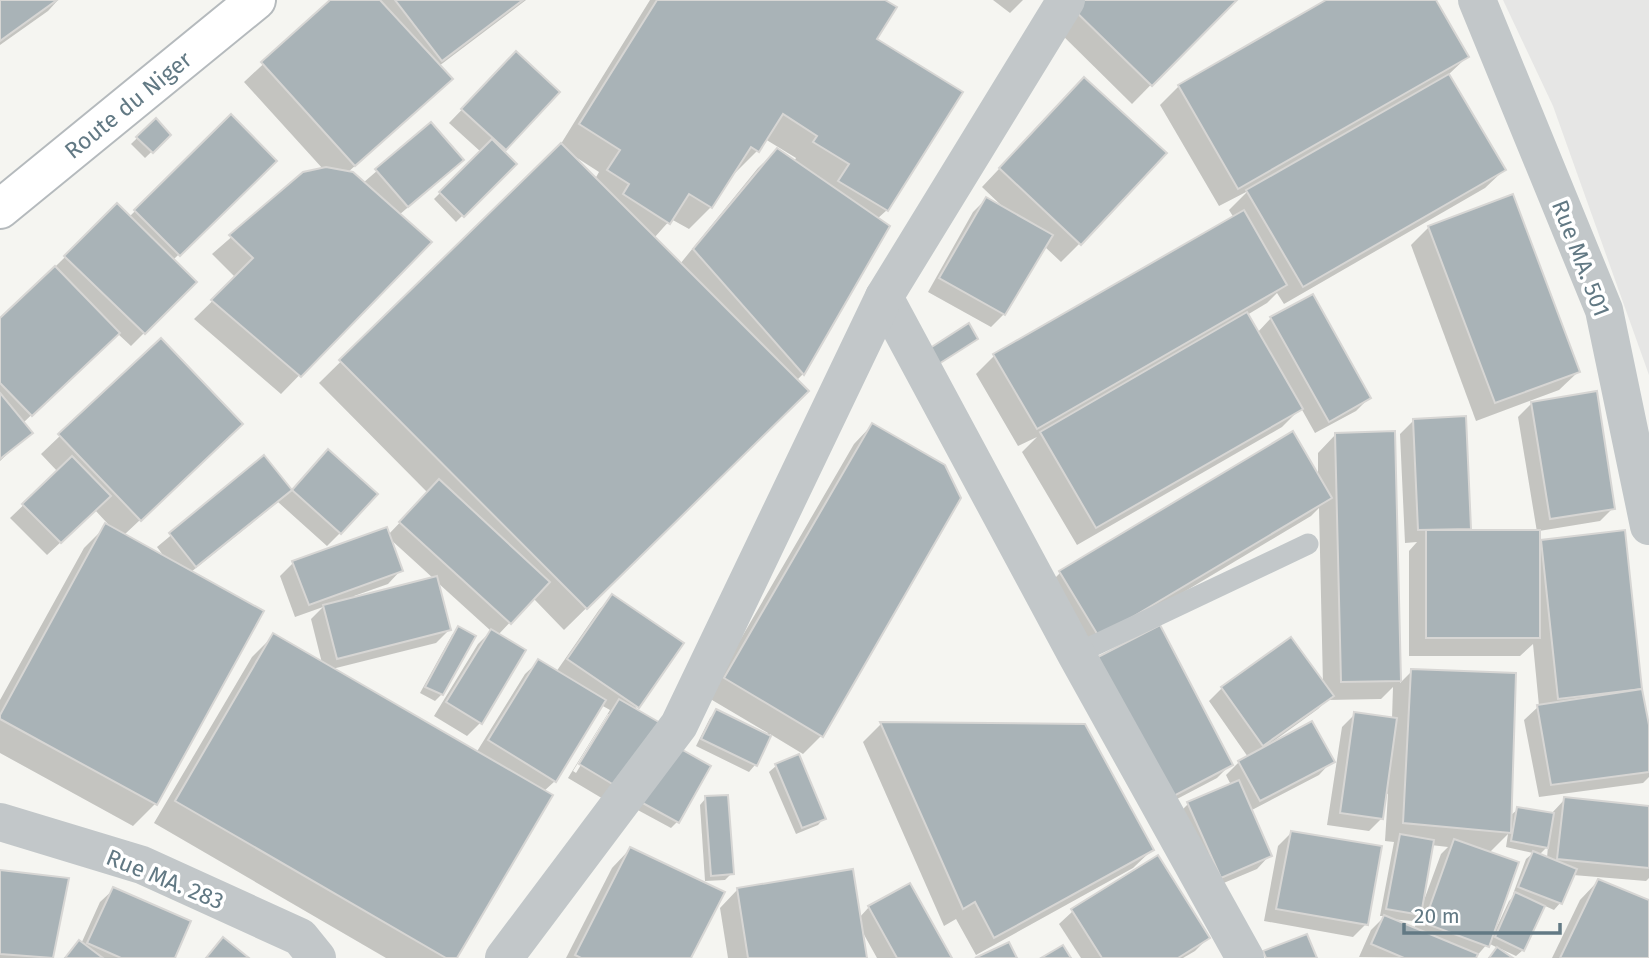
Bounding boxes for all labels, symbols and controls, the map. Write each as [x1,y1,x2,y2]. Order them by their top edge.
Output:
street label: Route du Niger [59,45,197,165]
street label: Rue MA. 501 [1546,196,1616,320]
street label: Rue MA. 283 [102,843,228,915]
scale bar [1404,892,1560,936]
text: 20 m [1414,903,1460,929]

